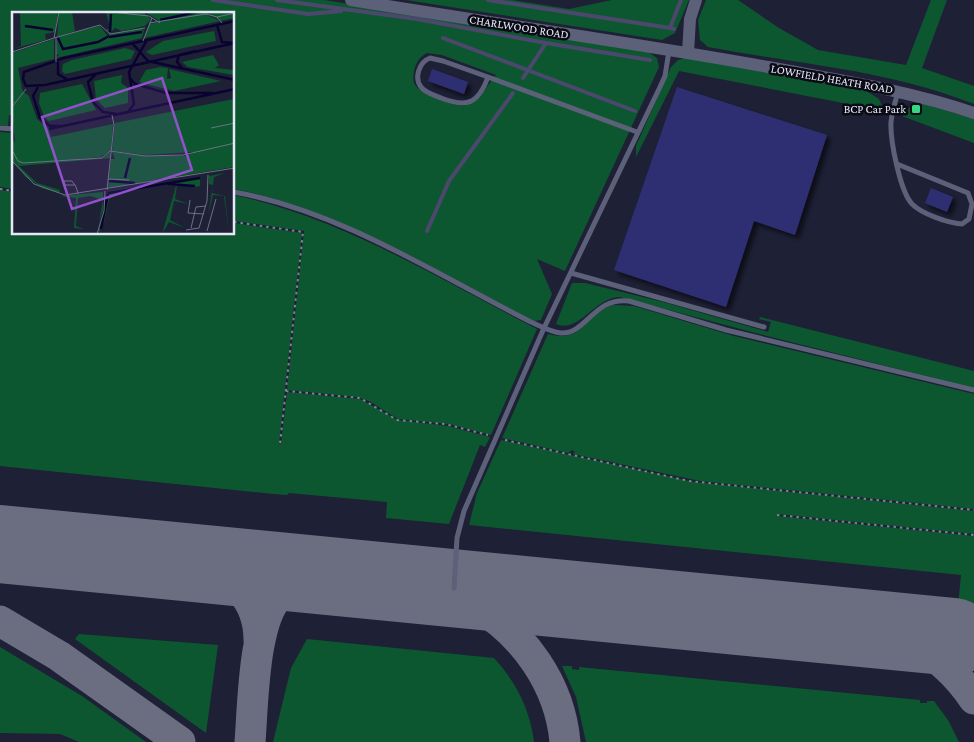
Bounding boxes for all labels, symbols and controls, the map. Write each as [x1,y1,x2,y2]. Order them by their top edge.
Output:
inset map [12,12,235,235]
street label: CHARLWOOD ROAD [468,12,570,42]
street label: LOWFIELD HEATH ROAD [770,61,894,97]
place label: BCP Car Park [844,102,906,116]
marker: BCP Car Park [910,103,922,115]

